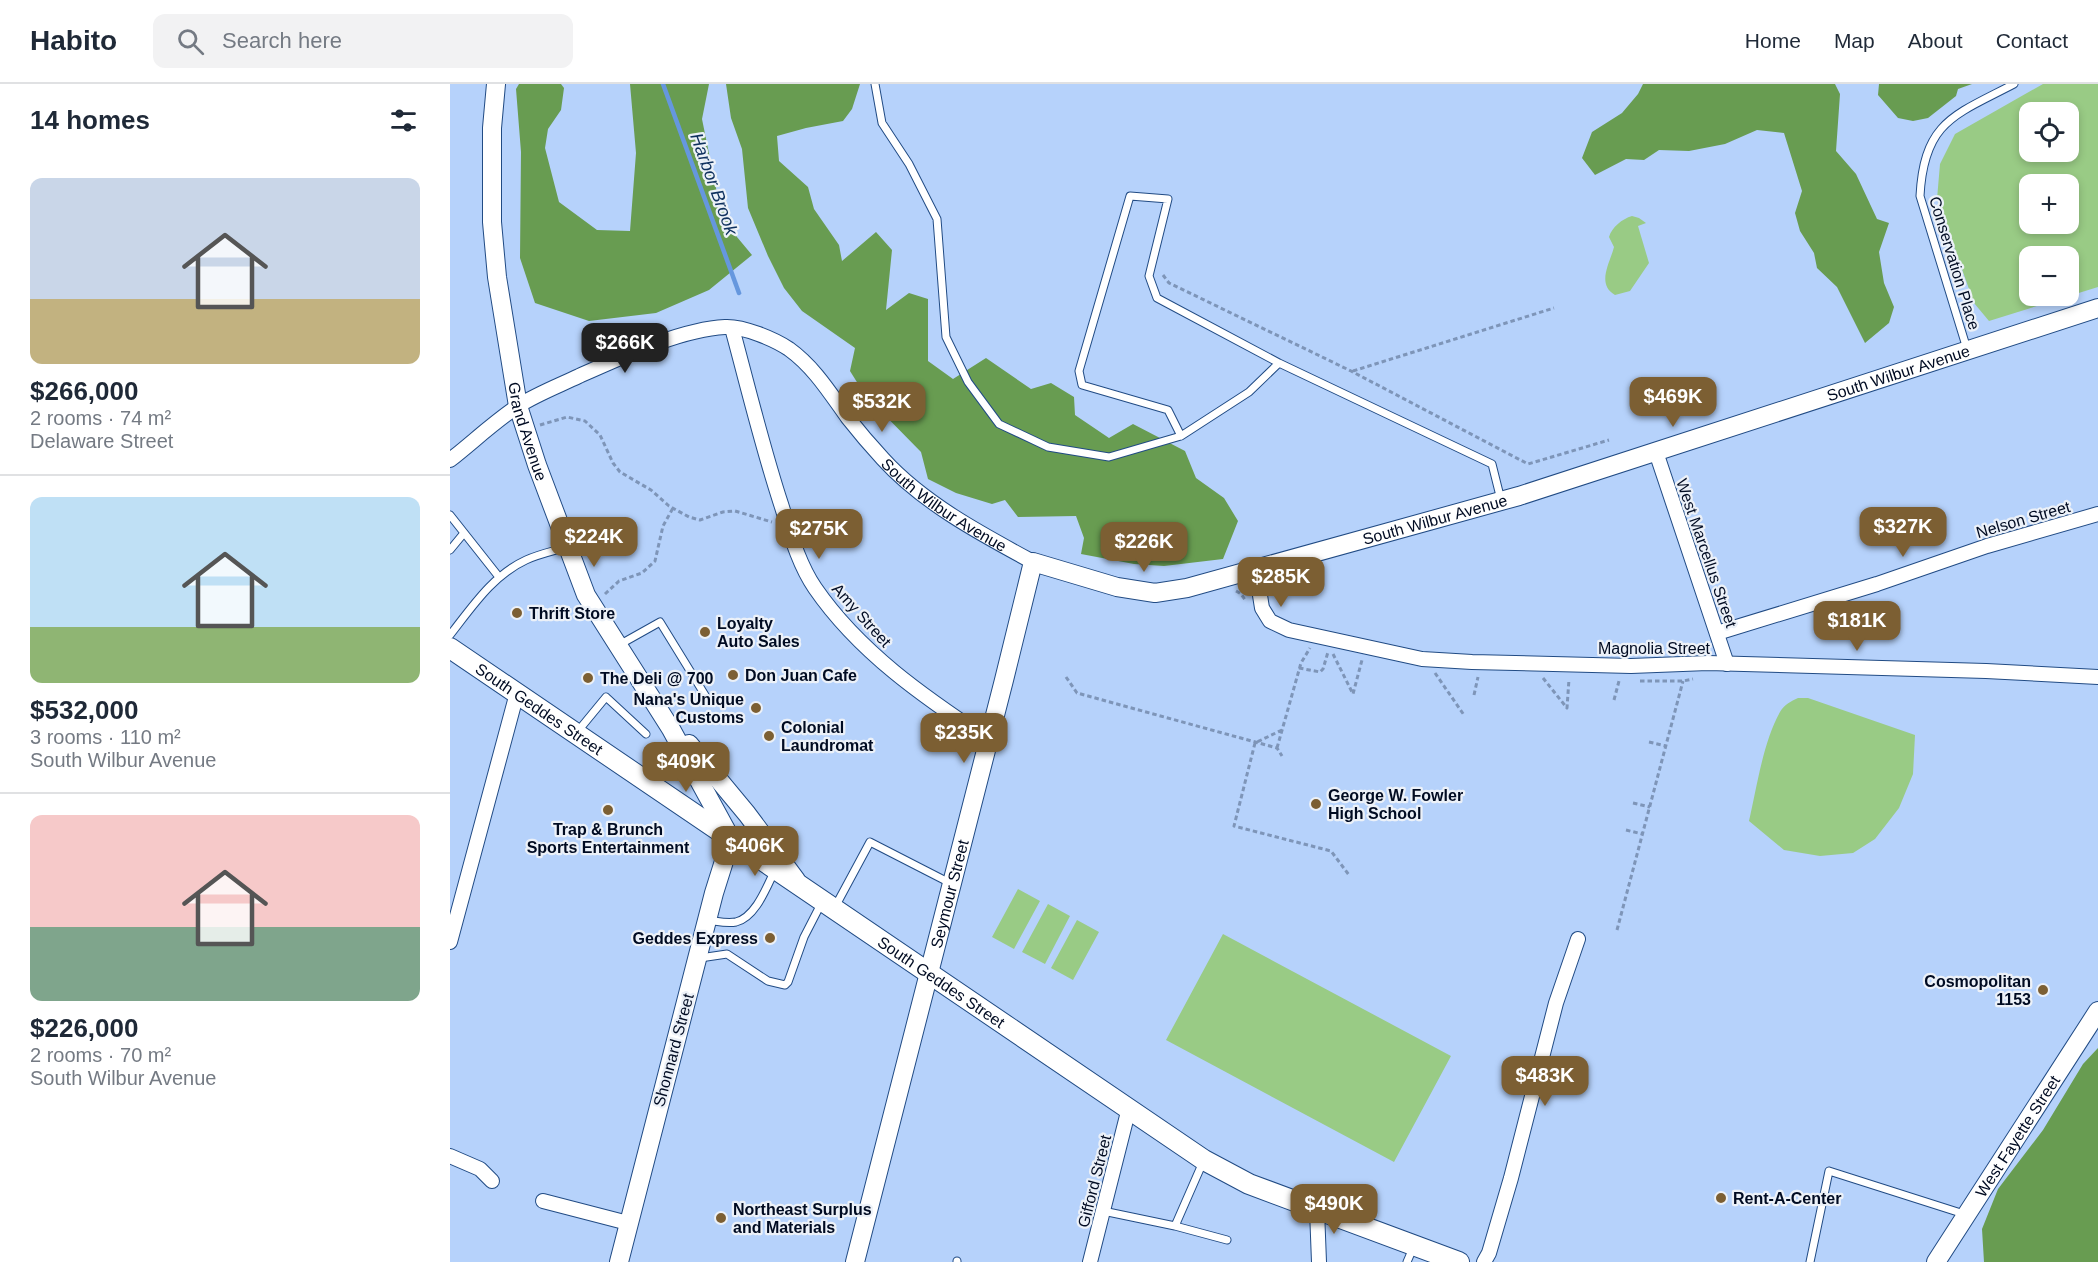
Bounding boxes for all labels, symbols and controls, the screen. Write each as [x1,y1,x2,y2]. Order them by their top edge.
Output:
search box [153,14,573,68]
text: Habito [30,25,117,56]
icon: search [174,25,207,58]
text: Search here [222,28,342,53]
text: Home [1745,29,1801,52]
text: Map [1834,29,1875,52]
text: About [1908,29,1963,52]
text: Contact [1996,29,2068,52]
map controls [2019,102,2079,306]
button: locate [2019,102,2079,162]
icon: filters [387,104,420,137]
text: 14 homes [30,105,150,135]
water label: Harbor Brook [686,130,742,239]
button: + [2019,174,2079,234]
street label: Conservation Place [1926,194,1983,332]
icon: home [171,217,279,325]
button: − [2019,246,2079,306]
pin: $266K [583,323,667,374]
text: $266K [596,331,654,353]
street label: South Wilbur Avenue [1825,342,1972,404]
text: $266,000 [30,376,138,406]
pin: $469K [1631,377,1715,428]
street label: Grand Avenue [505,381,550,483]
pin: $532K [840,382,924,433]
text: $469K [1644,385,1702,407]
text: $532K [853,390,911,412]
text: 2 rooms · 74 m² [30,407,171,429]
text: Delaware Street [30,430,173,452]
street label: South Wilbur Avenue [878,455,1009,555]
street label: West Marcellus Street [1673,477,1740,630]
street label: South Wilbur Avenue [1361,492,1509,548]
street label: Nelson Street [1974,498,2073,541]
pin: $327K [1861,507,1945,558]
pin: $275K [777,509,861,560]
text: $327K [1874,515,1932,537]
pin: $224K [552,517,636,568]
text: $275K [790,517,848,539]
pin: $226K [1102,522,1186,573]
text: $224K [565,525,623,547]
text: $226K [1115,530,1173,552]
icon: home [171,536,279,644]
pin: $285K [1239,557,1323,608]
text: $285K [1252,565,1310,587]
street label: Amy Street [829,580,895,651]
pin: $181K [1815,601,1899,652]
place label: Thrift Store [529,605,615,622]
marker: Thrift Store [510,606,524,620]
text: $181K [1828,609,1886,631]
place label: Loyalty Auto Sales [717,615,800,650]
marker: Loyalty Auto Sales [698,625,712,639]
street label: Magnolia Street [1598,640,1711,657]
street label: South Geddes Street [472,660,606,758]
place label: Don Juan Cafe [745,667,857,684]
marker: Don Juan Cafe [726,668,740,682]
place label: The Deli @ 700 [600,670,714,687]
marker: The Deli @ 700 [581,671,595,685]
place label: Nana's Unique Customs [634,691,744,726]
text: $532,000 [30,695,138,725]
marker: Nana's Unique Customs [749,701,763,715]
pin: $235K [922,713,1006,764]
place label: Colonial Laundromat [781,719,874,754]
text: $235K [935,721,993,743]
text: 3 rooms · 110 m² [30,726,181,748]
marker: Colonial Laundromat [762,729,776,743]
pin: $409K [644,742,728,793]
text: South Wilbur Avenue [30,749,216,771]
text: $409K [657,750,715,772]
place label: George W. Fowler High School [1328,787,1463,822]
marker: George W. Fowler High School [1309,797,1323,811]
marker: Trap & Brunch Sports Entertainment [601,803,615,817]
place label: Trap & Brunch Sports Entertainment [527,821,690,856]
pin: $406K [713,826,797,877]
text: $406K [726,834,784,856]
street label: Seymour Street [928,837,972,950]
icon: home [171,854,279,962]
place label: Geddes Express [633,930,758,947]
marker: Geddes Express [763,931,777,945]
street label: South Geddes Street [874,933,1008,1031]
place label: Cosmopolitan 1153 [1924,973,2031,1008]
marker: Cosmopolitan 1153 [2036,983,2050,997]
street label: Shonnard Street [650,991,697,1109]
text: $226,000 [30,1013,138,1043]
text: 2 rooms · 70 m² [30,1044,171,1066]
pin: $483K [1503,1056,1587,1107]
text: $483K [1516,1064,1574,1086]
text: South Wilbur Avenue [30,1067,216,1089]
street label: West Fayette Street [1972,1072,2063,1200]
street label: Gifford Street [1075,1133,1114,1229]
pin: $490K [1292,1184,1376,1235]
place label: Rent-A-Center [1733,1190,1841,1207]
marker: Rent-A-Center [1714,1191,1728,1205]
text: $490K [1305,1192,1363,1214]
place label: Northeast Surplus and Materials [733,1201,872,1236]
marker: Northeast Surplus and Materials [714,1211,728,1225]

